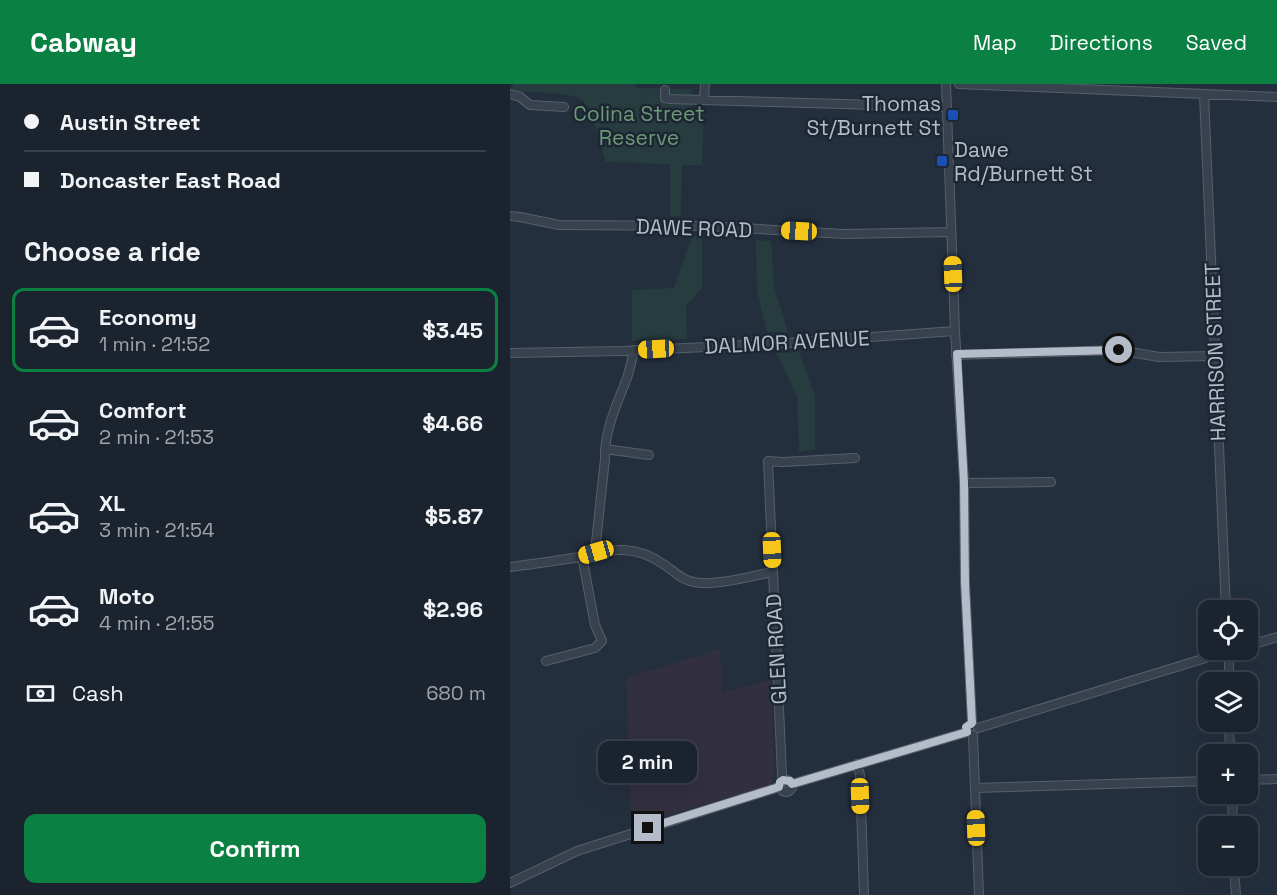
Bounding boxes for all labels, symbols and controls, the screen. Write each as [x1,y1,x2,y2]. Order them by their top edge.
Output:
text: Cabway [30,24,137,60]
text: Map [973,29,1017,56]
text: Directions [1050,29,1153,56]
text: Saved [1186,29,1247,56]
place label: Thomas St/Burnett St [806,90,941,141]
park label: Colina Street Reserve [573,100,705,151]
text: Austin Street [60,108,201,136]
marker: Thomas St/Burnett St [946,108,960,122]
place label: Dawe Rd/Burnett St [954,136,1093,187]
marker: Dawe Rd/Burnett St [935,154,949,168]
text: Doncaster East Road [60,166,281,194]
street label: DAWE ROAD [635,212,753,244]
car [781,221,817,241]
text: Choose a ride [24,234,201,269]
car [943,256,963,292]
street label: HARRISON STREET [1198,262,1232,442]
icon: car [27,303,81,357]
text: Economy [99,303,197,331]
text: $3.45 [423,316,483,344]
street label: DALMOR AVENUE [704,324,870,360]
text: 1 min · 21:52 [99,331,210,357]
route start [1105,336,1132,363]
car [638,339,674,359]
icon: car [27,396,81,450]
text: Comfort [99,396,187,424]
text: $4.66 [422,409,483,437]
text: 2 min · 21:53 [99,424,214,450]
icon: car [27,489,81,543]
text: XL [99,489,125,517]
text: $5.87 [425,502,483,530]
text: 3 min · 21:54 [99,517,215,543]
car [762,532,782,568]
car [576,538,616,566]
icon: car [27,582,81,636]
text: Moto [99,582,155,610]
street label: GLEN ROAD [760,593,792,705]
text: $2.96 [423,595,483,623]
map controls [1198,600,1258,876]
button: locate [1198,600,1258,660]
text: 4 min · 21:55 [99,610,214,636]
button: layers [1198,672,1258,732]
icon: cash [24,677,57,710]
text: Cash [72,679,124,707]
text: 680 m [426,680,486,706]
callout: 2 min [598,741,698,783]
button: + [1198,744,1258,804]
text: 2 min [622,749,673,775]
car [850,778,870,814]
car [966,810,986,846]
button: Confirm [24,814,486,883]
route end [634,814,661,841]
button: − [1198,816,1258,876]

